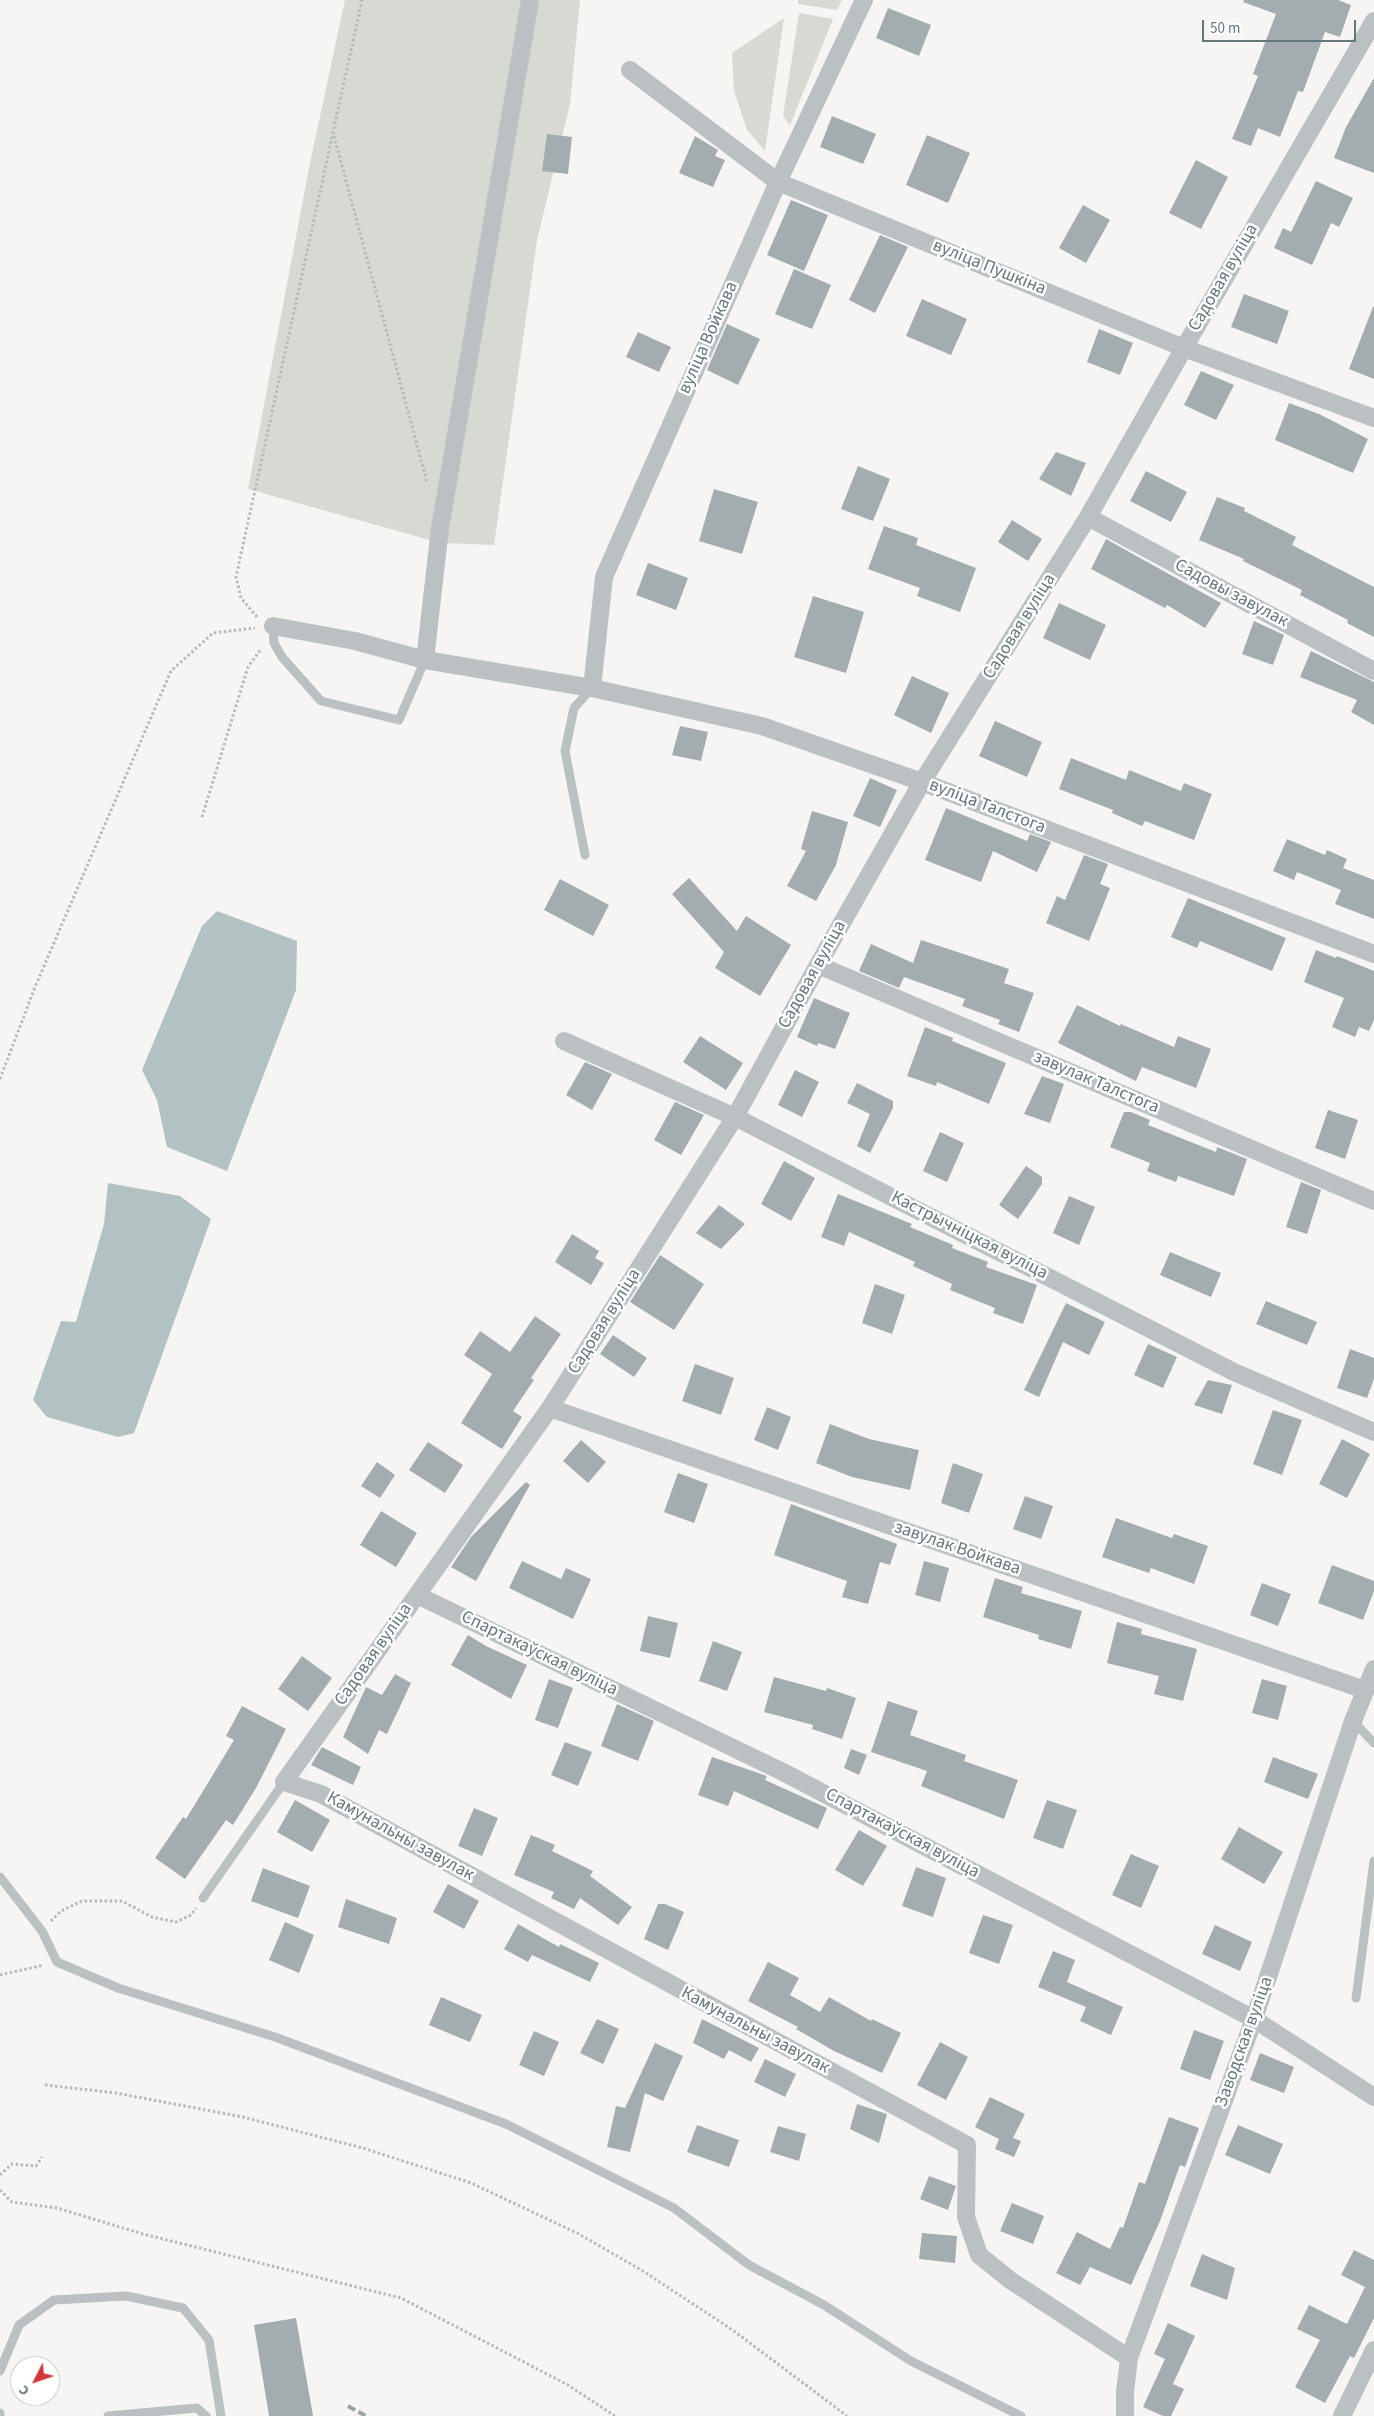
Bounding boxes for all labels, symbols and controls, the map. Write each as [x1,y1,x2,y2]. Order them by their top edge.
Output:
scale bar [1204,10,1358,42]
text: 50 m [1210,18,1240,39]
street label: Садовая вуліца [1185,221,1263,335]
street label: вуліца Пушкіна [929,235,1049,301]
street label: вуліца Войкава [675,278,743,398]
street label: Садовы завулак [1170,555,1292,633]
street label: Садовая вуліца [979,570,1061,684]
street label: вуліца Талстога [926,775,1048,839]
street label: Садовая вуліца [774,917,852,1033]
street label: завулак Талстога [1030,1047,1162,1119]
street label: Кастрычніцкая вуліца [887,1187,1051,1285]
street label: Садовая вуліца [564,1265,646,1379]
street label: завулак Войкава [891,1517,1023,1581]
street label: Садовая вуліца [331,1600,417,1710]
street label: Спартакаўская вуліца [457,1607,621,1701]
street label: Спартакаўская вуліца [821,1784,983,1884]
street label: Камунальны завулак [323,1788,477,1886]
street label: Заводская вуліца [1211,1974,1279,2110]
street label: Камунальны завулак [677,1983,833,2079]
north arrow [10,2356,60,2406]
text: С [14,2381,35,2400]

